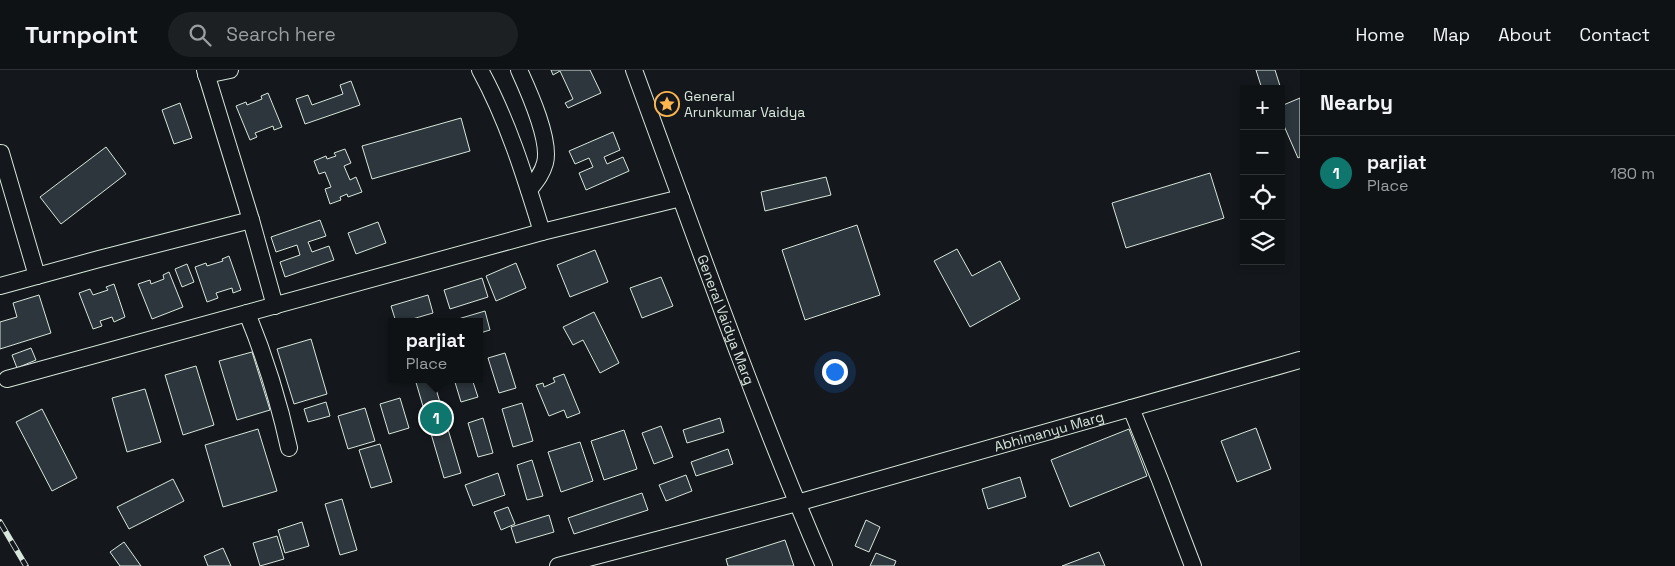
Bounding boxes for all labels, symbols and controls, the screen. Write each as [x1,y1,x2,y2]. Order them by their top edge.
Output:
search box [168,12,518,57]
text: Turnpoint [25,19,138,50]
icon: search [186,21,214,49]
text: Search here [226,22,336,47]
text: Home [1356,23,1405,46]
text: Map [1433,23,1470,46]
text: About [1498,23,1552,46]
text: Contact [1580,23,1650,46]
map controls [1240,85,1285,265]
button: + [1240,85,1285,130]
place label: General Arunkumar Vaidya [684,87,805,121]
text: Nearby [1320,89,1393,116]
place icon: General Arunkumar Vaidya [654,91,680,117]
button: − [1240,130,1285,175]
text: parjiat [1367,150,1427,175]
text: 1 [1332,163,1340,184]
text: 180 m [1610,163,1655,184]
button: locate [1240,175,1285,220]
text: Place [1367,175,1409,196]
button: layers [1240,220,1285,265]
street label: General Vaidya Marg [693,252,759,387]
popup [388,318,483,383]
text: parjiat [406,328,465,353]
text: Place [406,353,447,374]
your location [822,359,848,385]
pin: 1 [420,399,452,437]
street label: Abhimanyu Marg [992,407,1106,456]

